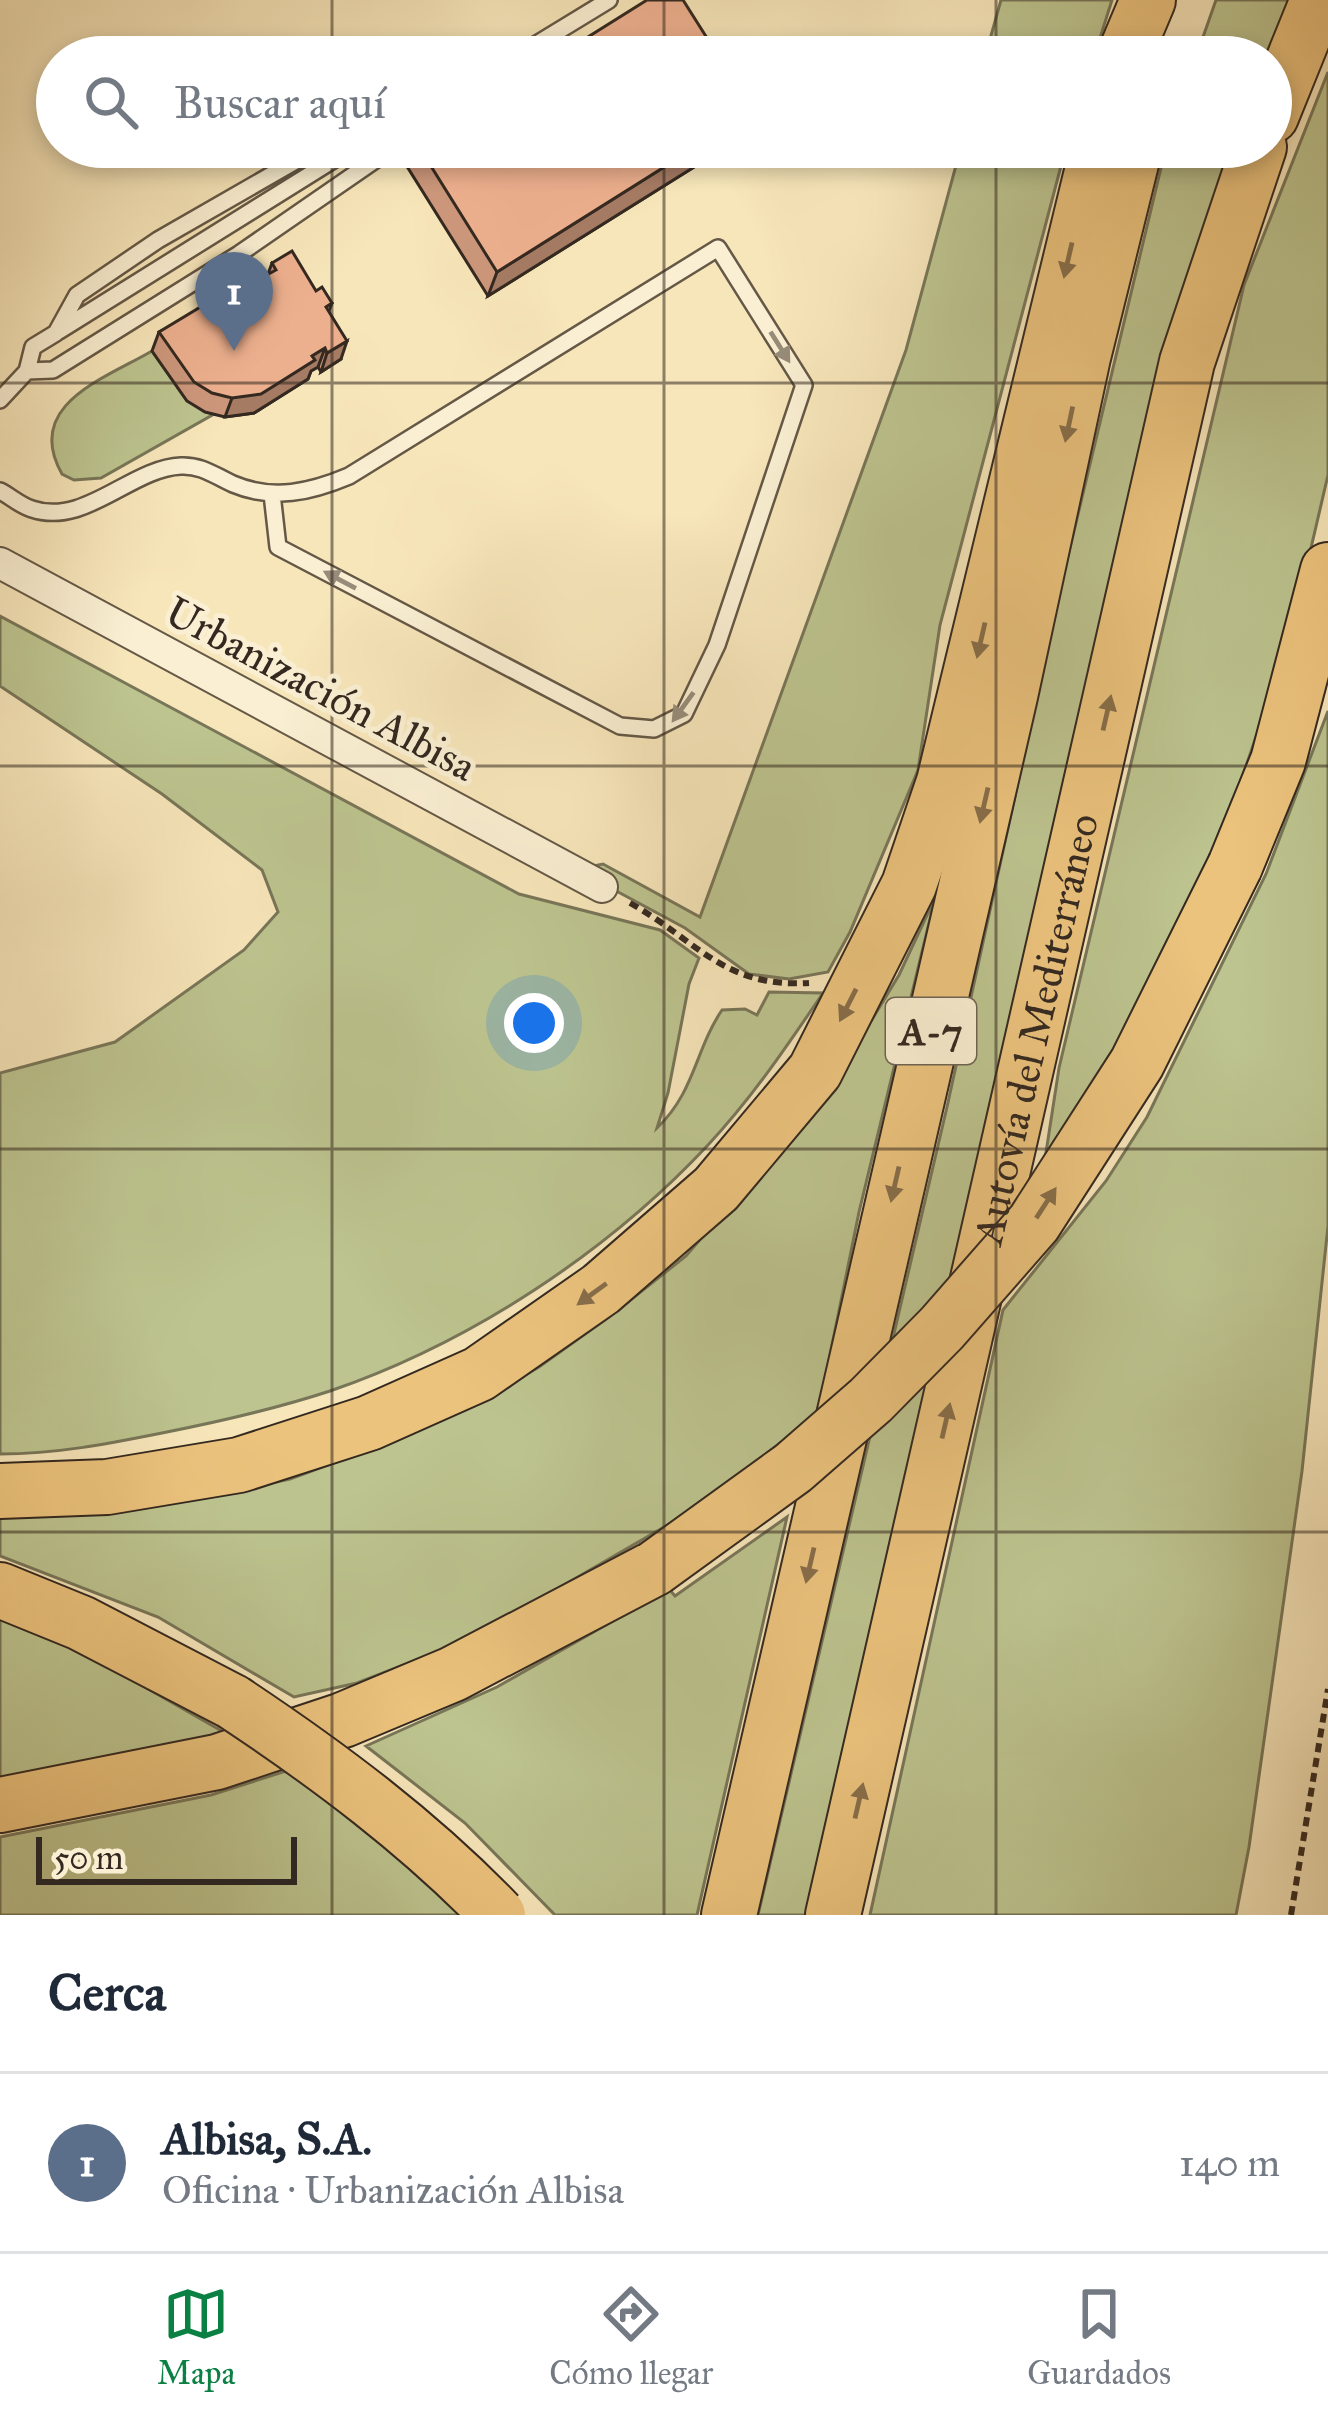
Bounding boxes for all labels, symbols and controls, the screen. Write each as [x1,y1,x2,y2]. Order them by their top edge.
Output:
search box [36,36,1292,168]
icon: search [78,69,144,135]
text: Buscar aquí [174,75,386,130]
one-way arrow [1058,242,1077,279]
pin: 1 [195,252,273,351]
one-way arrow [769,330,790,364]
one-way arrow [1058,406,1077,443]
one-way arrow [323,570,357,590]
street label: Urbanización Albisa [156,585,485,793]
one-way arrow [970,622,989,659]
one-way arrow [672,691,696,722]
one-way arrow [1098,694,1117,731]
one-way arrow [974,786,993,824]
street label: Autovía del Mediterráneo [961,809,1110,1251]
one-way arrow [839,988,859,1022]
your location [504,993,564,1053]
road number: A-7 [886,998,976,1064]
one-way arrow [885,1166,904,1204]
one-way arrow [1034,1187,1056,1220]
one-way arrow [577,1282,608,1306]
one-way arrow [937,1401,956,1439]
one-way arrow [800,1546,819,1583]
one-way arrow [850,1782,869,1819]
scale bar [36,1831,297,1884]
text: 50 m [54,1838,123,1878]
text: Cerca [48,1962,166,2024]
text: Albisa, S.A. [162,2111,372,2166]
text: 1 [79,2139,95,2187]
text: 140 m [1179,2139,1280,2187]
text: Oficina · Urbanización Albisa [162,2166,624,2214]
tab: Mapa [157,2281,235,2393]
tab: Cómo llegar [549,2281,713,2393]
tab: Guardados [1027,2281,1171,2393]

